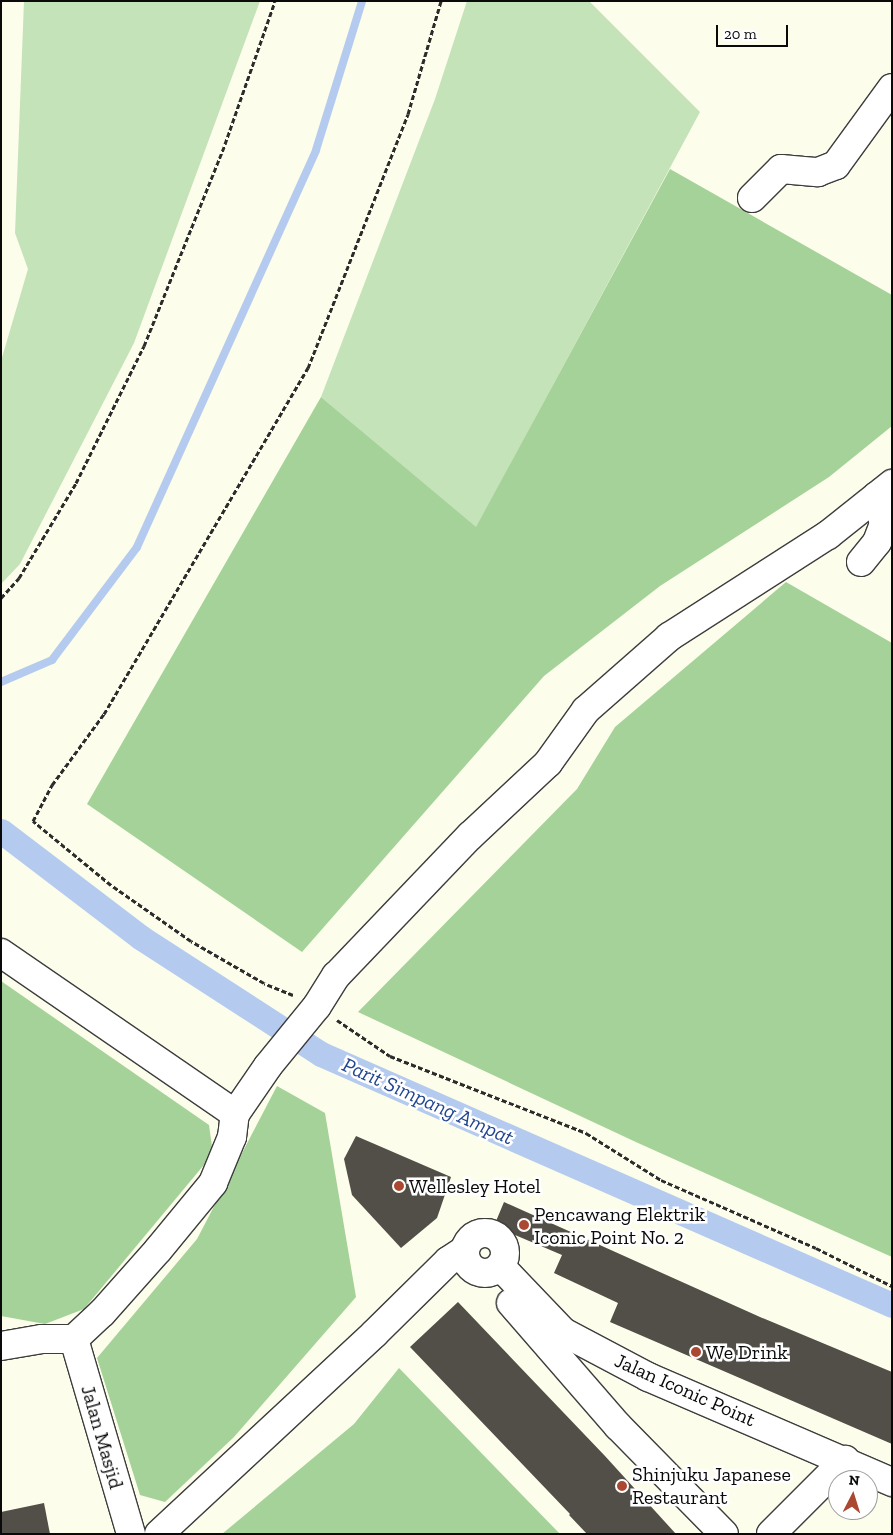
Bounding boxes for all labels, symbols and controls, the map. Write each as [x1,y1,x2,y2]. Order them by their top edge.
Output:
scale bar [718,15,790,47]
text: 20 m [724,25,757,43]
water label: Parit Simpang Ampat [338,1052,518,1150]
place label: Wellesley Hotel [409,1174,541,1198]
marker: Wellesley Hotel [393,1180,405,1192]
place label: Pencawang Elektrik Iconic Point No. 2 [534,1202,705,1249]
marker: Pencawang Elektrik Iconic Point No. 2 [518,1219,530,1231]
place label: We Drink [706,1340,788,1364]
marker: We Drink [690,1346,702,1358]
street label: Jalan Iconic Point [611,1348,759,1432]
street label: Jalan Masjid [76,1382,128,1492]
place label: Shinjuku Japanese Restaurant [632,1462,791,1509]
north arrow [828,1470,878,1520]
text: N [848,1472,860,1489]
marker: Shinjuku Japanese Restaurant [616,1480,628,1492]

